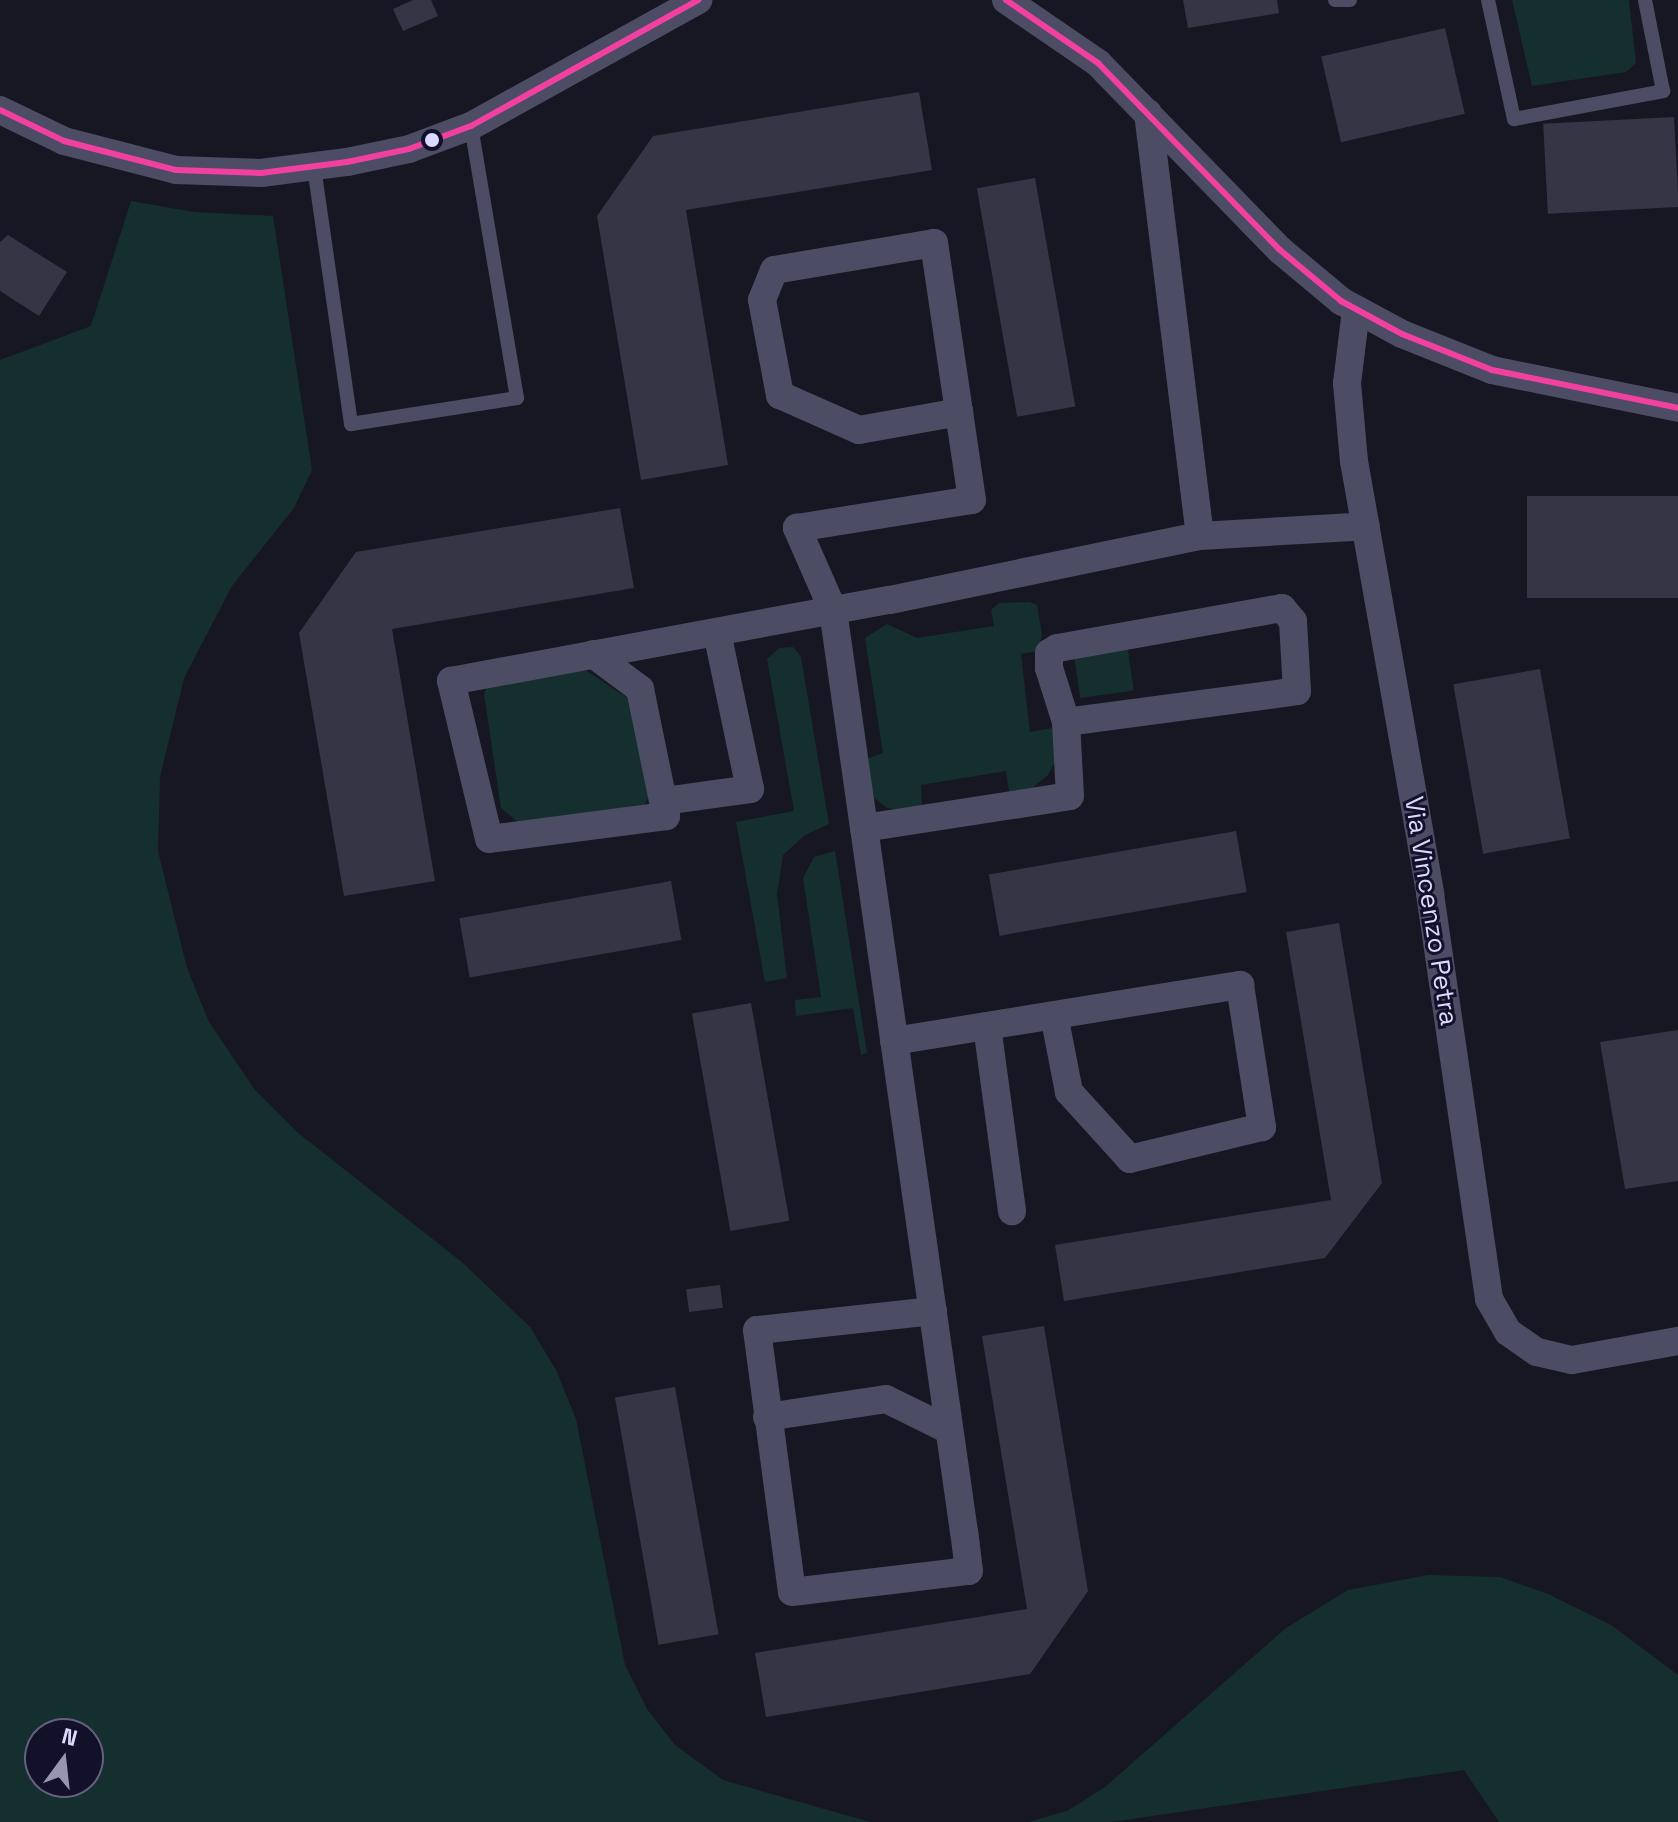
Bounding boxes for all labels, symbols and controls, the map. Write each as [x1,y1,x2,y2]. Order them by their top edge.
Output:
unlabelled marker [424,132,440,148]
street label: Via Vincenzo Petra [1397,794,1465,1028]
north arrow [24,1718,104,1798]
text: N [59,1721,80,1752]

